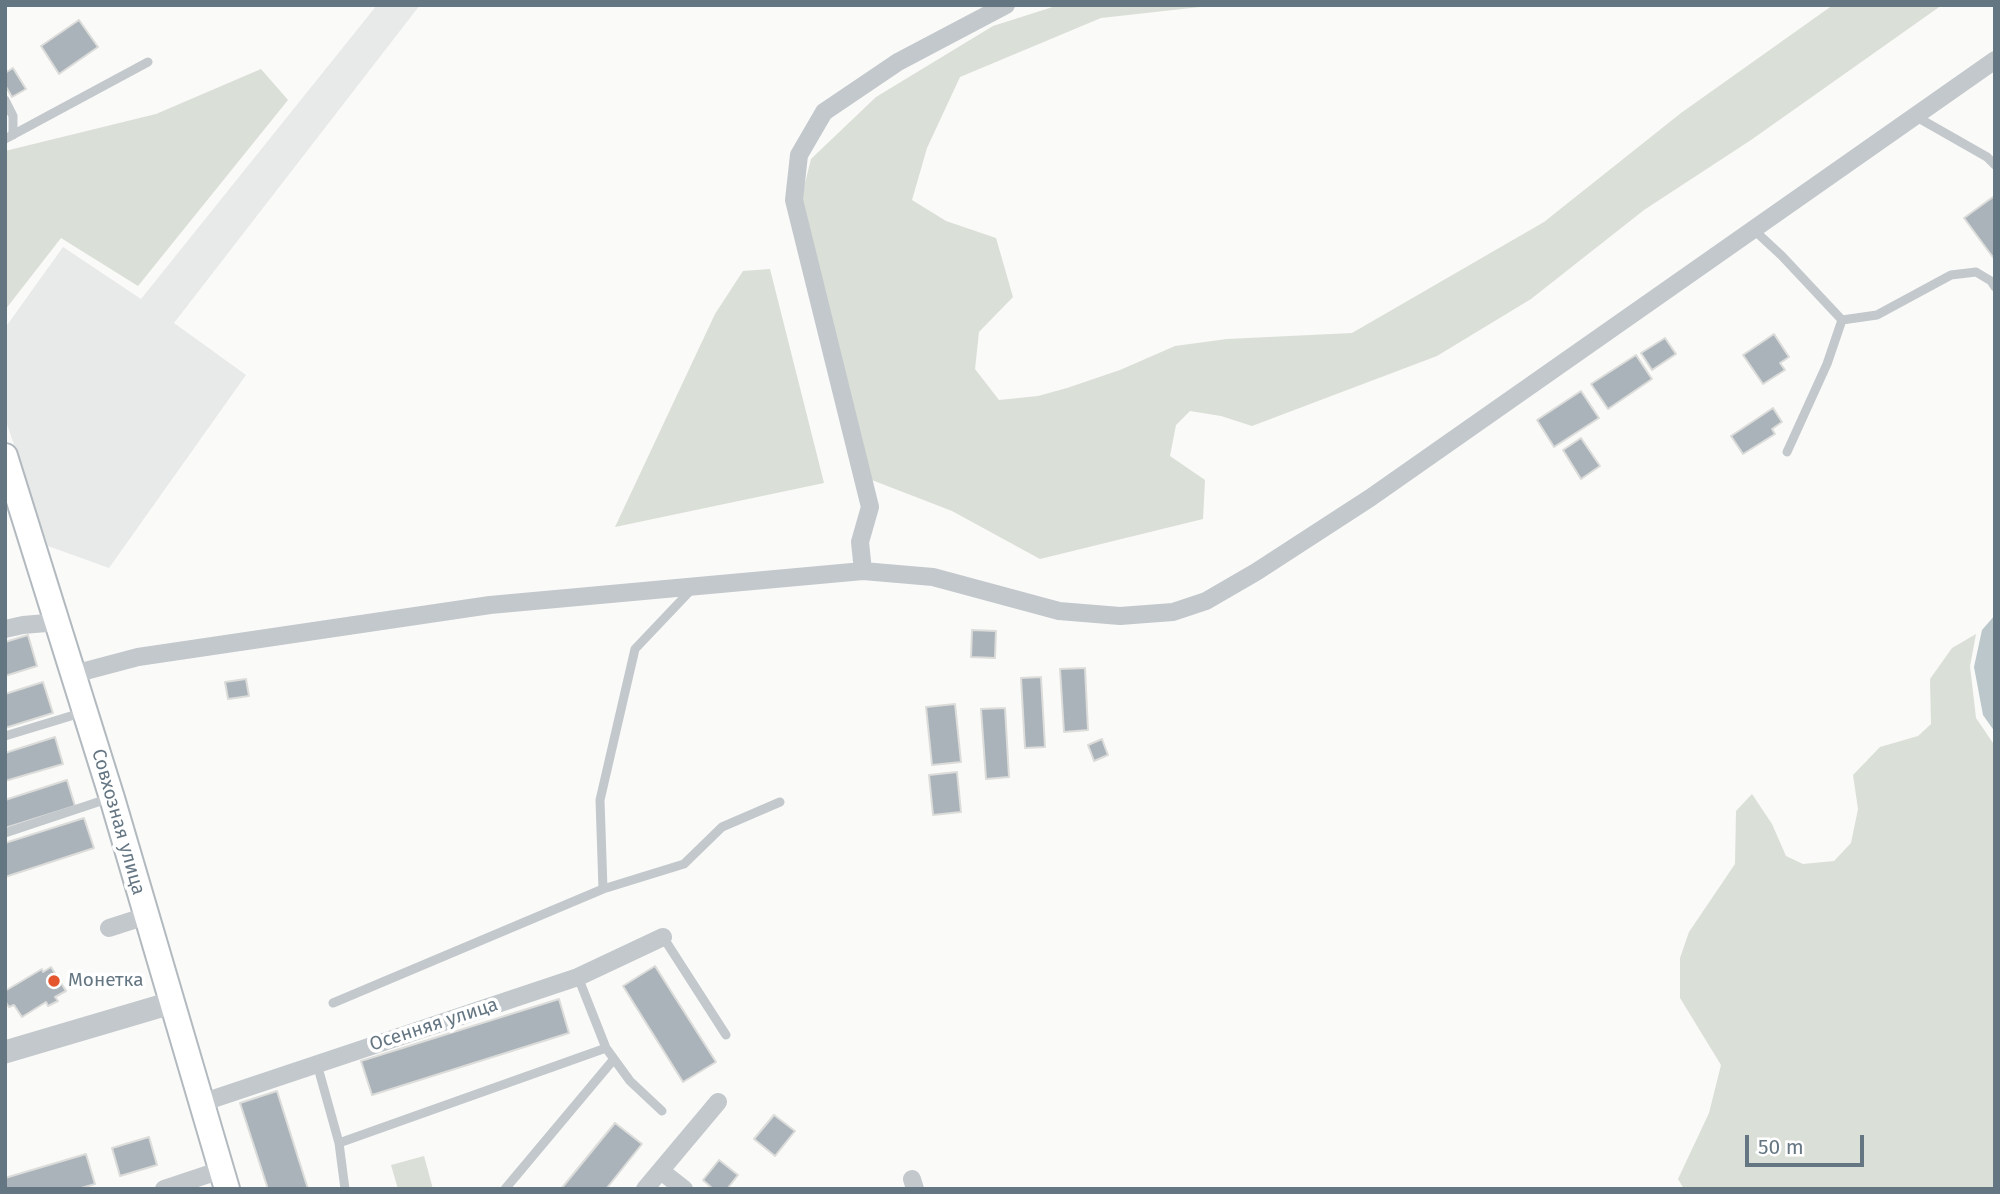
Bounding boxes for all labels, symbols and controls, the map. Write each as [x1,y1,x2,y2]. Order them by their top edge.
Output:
street label: Совхозная улица [86,746,150,898]
place label: Монетка [68,970,144,992]
marker: Монетка [46,973,62,989]
street label: Осенняя улица [367,994,501,1056]
scale bar [1748,1120,1867,1164]
text: 50 m [1758,1134,1804,1160]

